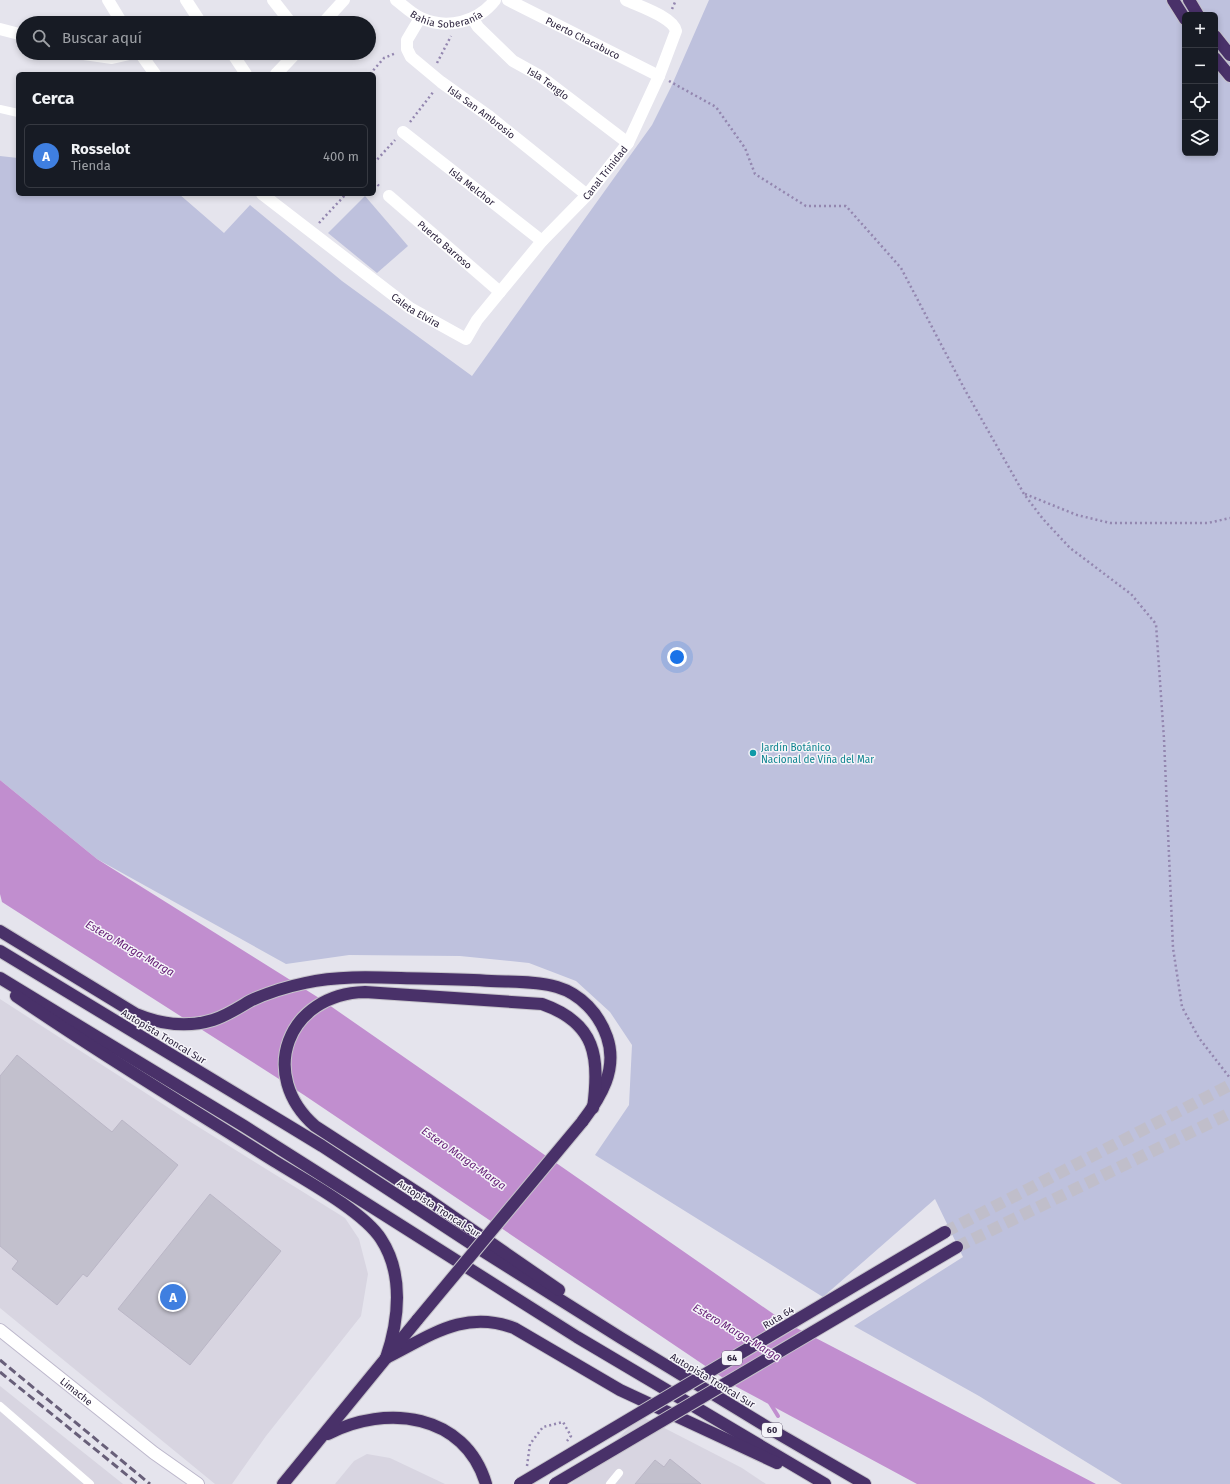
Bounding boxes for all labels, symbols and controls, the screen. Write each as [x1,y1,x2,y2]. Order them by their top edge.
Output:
street label: Bahía Soberanía [409,3,483,17]
text: Bahía Soberanía [408,8,485,31]
map controls [1182,12,1218,156]
button: + [1182,12,1218,48]
street label: Puerto Chacabuco [543,15,622,62]
search box [16,16,376,60]
icon: search [30,27,52,49]
text: Buscar aquí [62,29,142,47]
button: − [1182,48,1218,84]
street label: Isla Tenglo [525,65,571,103]
street label: Isla San Ambrosio [445,84,517,142]
button: locate [1182,84,1218,120]
text: Cerca [32,88,74,109]
button: layers [1182,120,1218,156]
text: Rosselot [71,140,130,158]
street label: Canal Trinidad [581,144,630,203]
text: A [42,149,50,164]
text: 400 m [323,149,359,164]
text: Tienda [71,158,111,173]
street label: Isla Melchor [446,165,497,209]
street label: Puerto Barroso [415,218,474,272]
street label: Caleta Elvira [389,291,442,331]
your location [667,647,687,667]
place label: Jardín Botánico Nacional de Viña del Mar [761,741,874,766]
marker: Jardín Botánico Nacional de Viña del Mar [748,748,758,758]
water label: Estero Marga-Marga [83,918,176,979]
street label: Autopista Troncal Sur [119,1007,208,1067]
water label: Estero Marga-Marga [419,1124,508,1192]
street label: Autopista Troncal Sur [395,1177,482,1240]
pin: A [160,1282,186,1312]
water label: Estero Marga-Marga [691,1301,783,1364]
street label: Ruta 64 [761,1304,797,1332]
street label: Autopista Troncal Sur [668,1351,757,1411]
road number: 64 [722,1351,742,1365]
street label: Limache [57,1375,95,1408]
road number: 60 [762,1423,782,1437]

